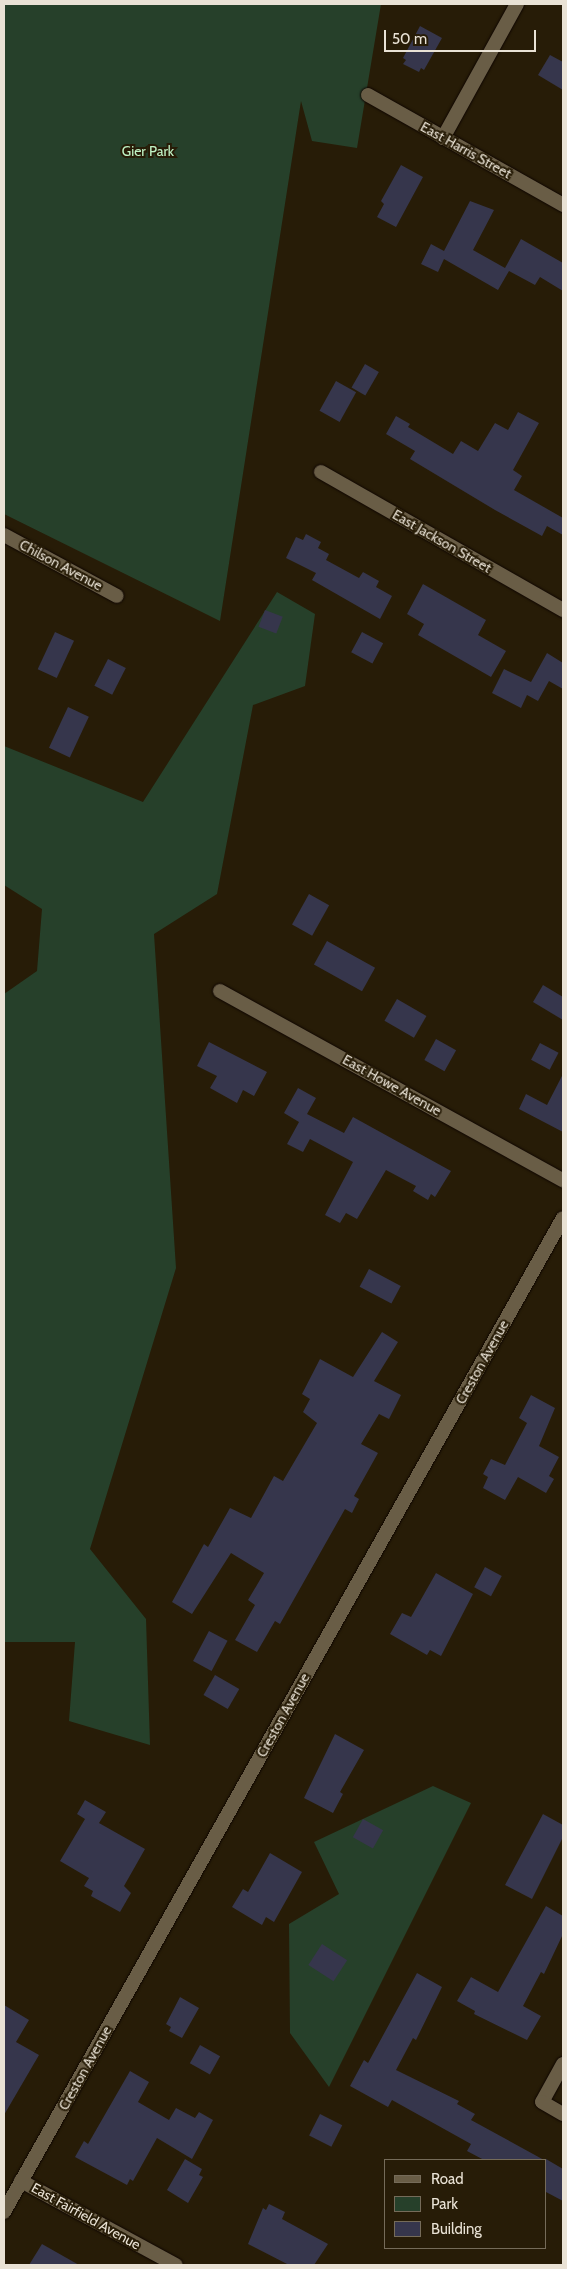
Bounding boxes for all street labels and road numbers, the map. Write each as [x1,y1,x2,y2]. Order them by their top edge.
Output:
street label: East Harris Street [418,118,514,182]
street label: East Jackson Street [390,506,494,576]
street label: Chilson Avenue [17,536,105,594]
street label: East Howe Avenue [340,1051,444,1119]
street label: Creston Avenue [452,1317,512,1407]
street label: Creston Avenue [253,1670,313,1760]
street label: Creston Avenue [55,2023,115,2113]
street label: East Fairfield Avenue [29,2179,143,2253]

